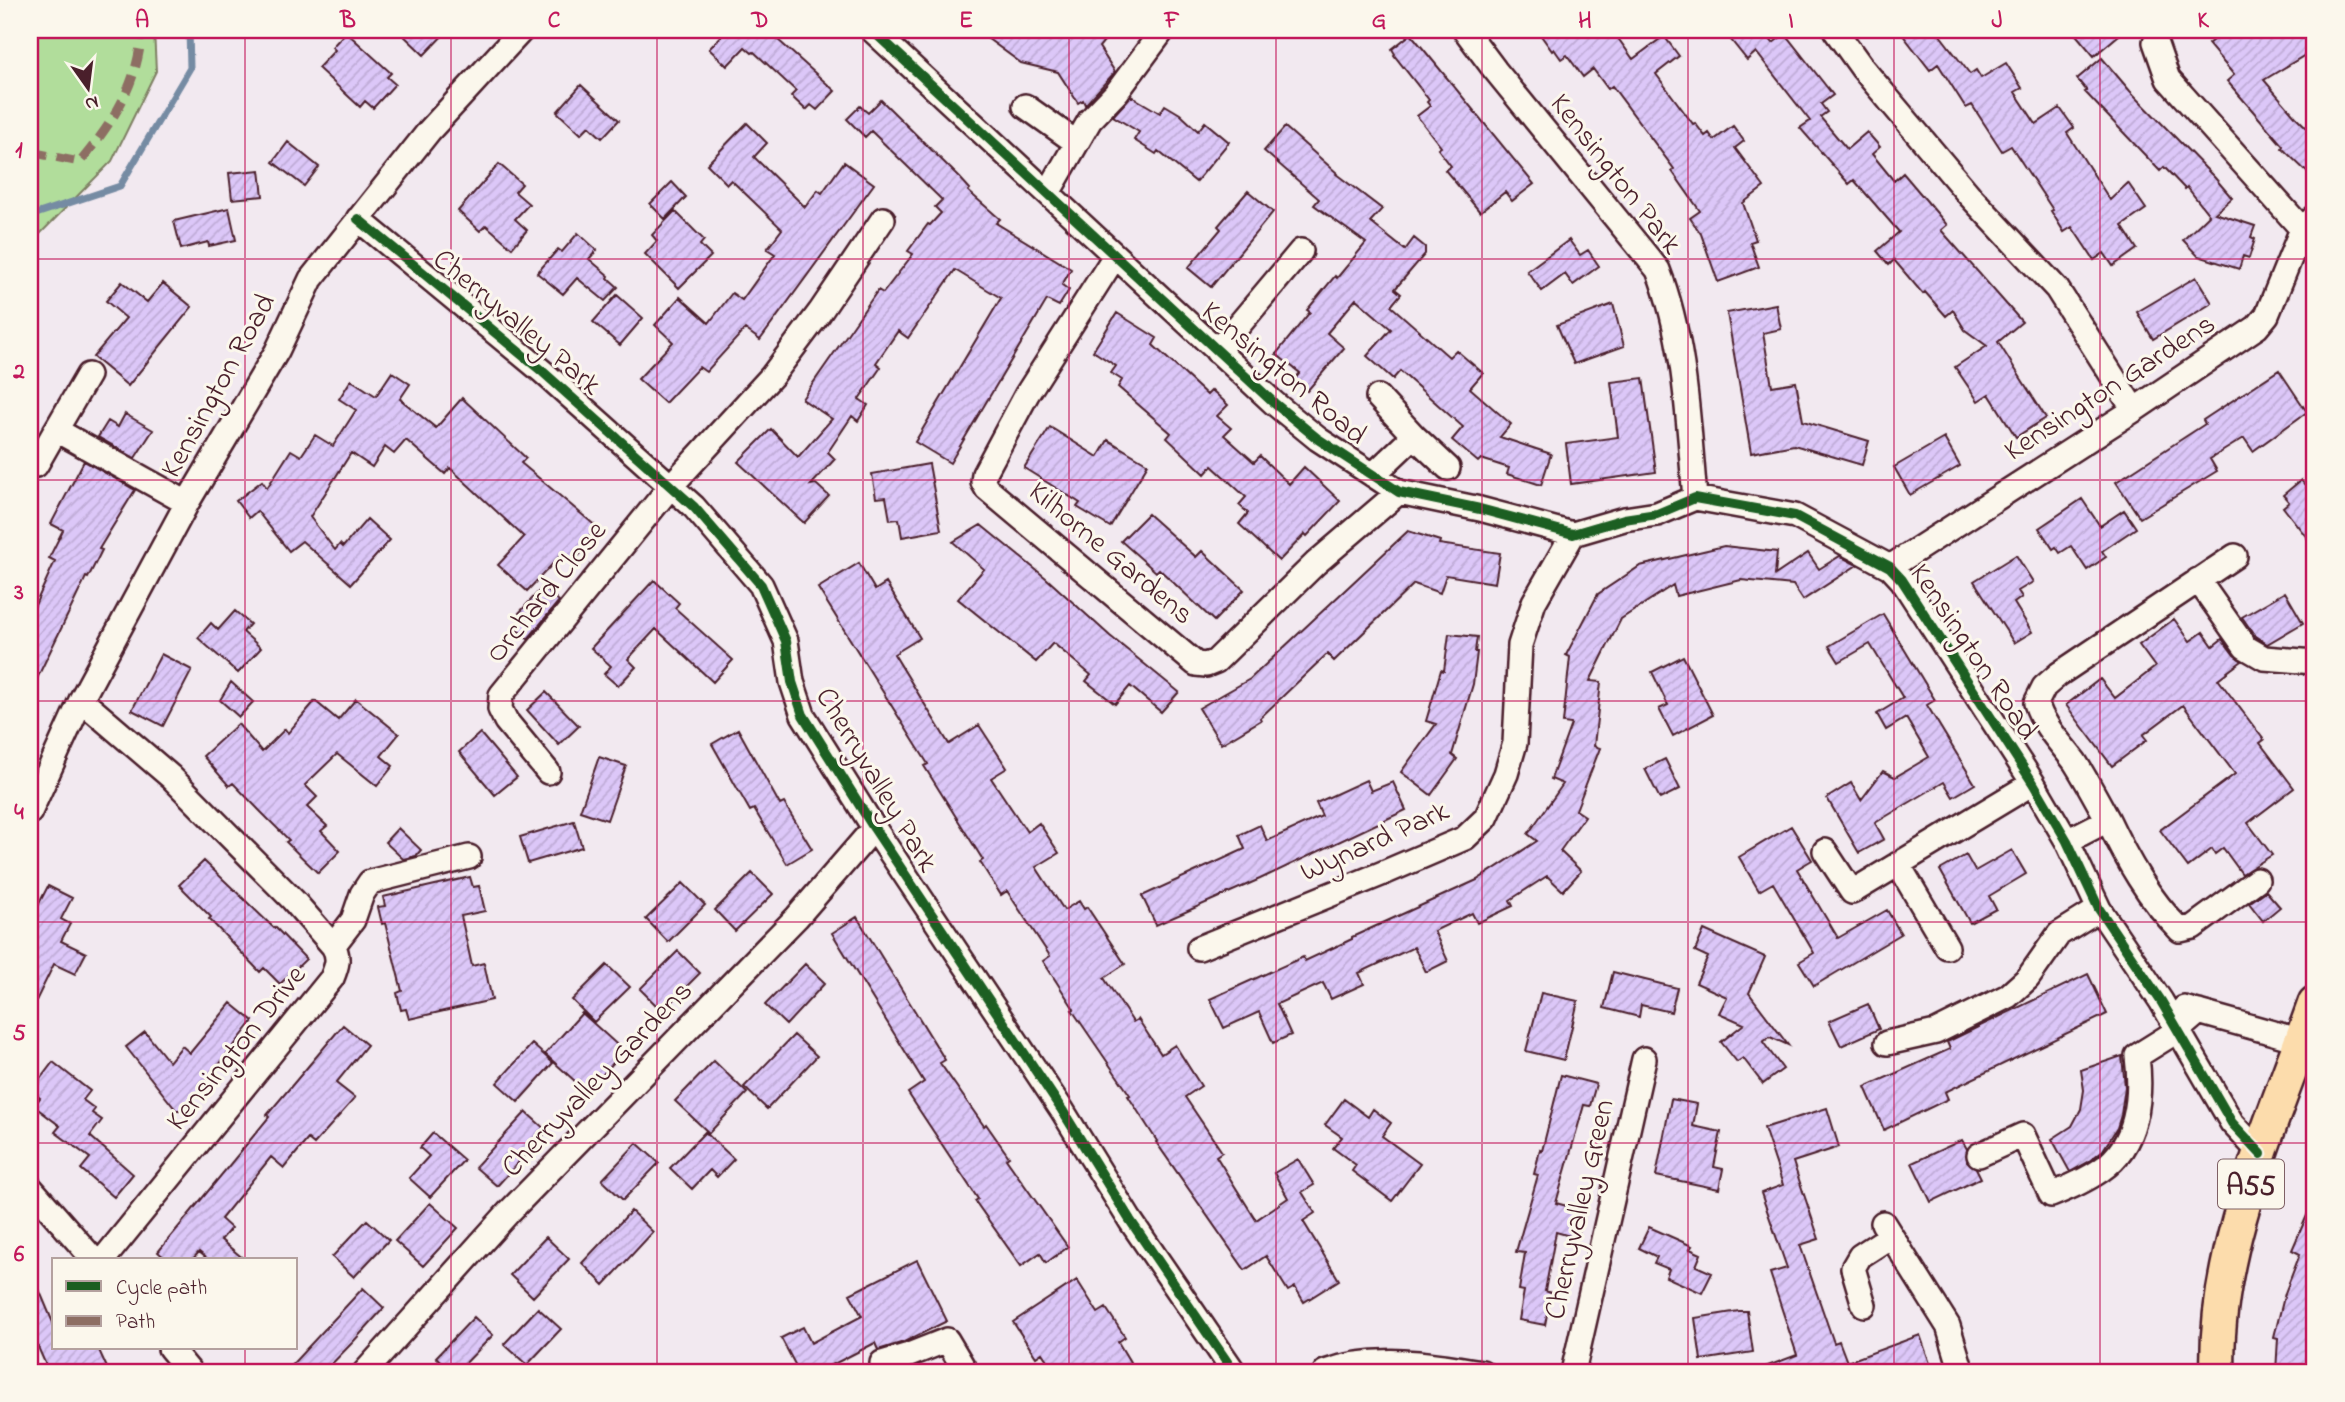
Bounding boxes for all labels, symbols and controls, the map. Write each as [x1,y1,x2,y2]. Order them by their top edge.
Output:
text: A [135,5,149,38]
text: B [339,5,356,38]
text: C [548,5,561,38]
text: D [751,5,768,38]
text: E [959,5,973,38]
text: F [1164,5,1180,38]
text: G [1372,5,1386,38]
text: H [1578,5,1592,38]
text: I [1788,5,1794,38]
text: J [1991,5,2003,38]
text: K [2197,5,2209,38]
north arrow [52,52,122,122]
street label: Kensington Park [1538,85,1692,265]
text: N [82,87,101,117]
text: 1 [15,135,23,168]
street label: Cherryvalley Park [422,239,611,408]
street label: Kensington Road [151,286,289,487]
street label: Kensington Road [1190,292,1376,457]
street label: Kensington Gardens [1996,304,2225,474]
text: 2 [12,356,25,389]
street label: Kilhorne Gardens [1018,472,1203,637]
street label: Orchard Close [476,512,619,674]
street label: Kensington Road [1897,555,2048,750]
text: 3 [13,577,24,610]
street label: Cherryvalley Park [803,680,949,882]
street label: Wynard Park [1294,790,1457,895]
text: 4 [14,797,24,830]
street label: Kensington Drive [157,956,318,1141]
street label: Cherryvalley Gardens [492,971,704,1189]
text: 5 [12,1018,26,1051]
street label: Cherryvalley Green [1534,1095,1628,1324]
road number: A55 [2218,1160,2284,1208]
text: 6 [14,1239,25,1272]
legend [52,1258,298,1350]
text: Cycle path [116,1274,207,1306]
text: Path [116,1308,155,1338]

